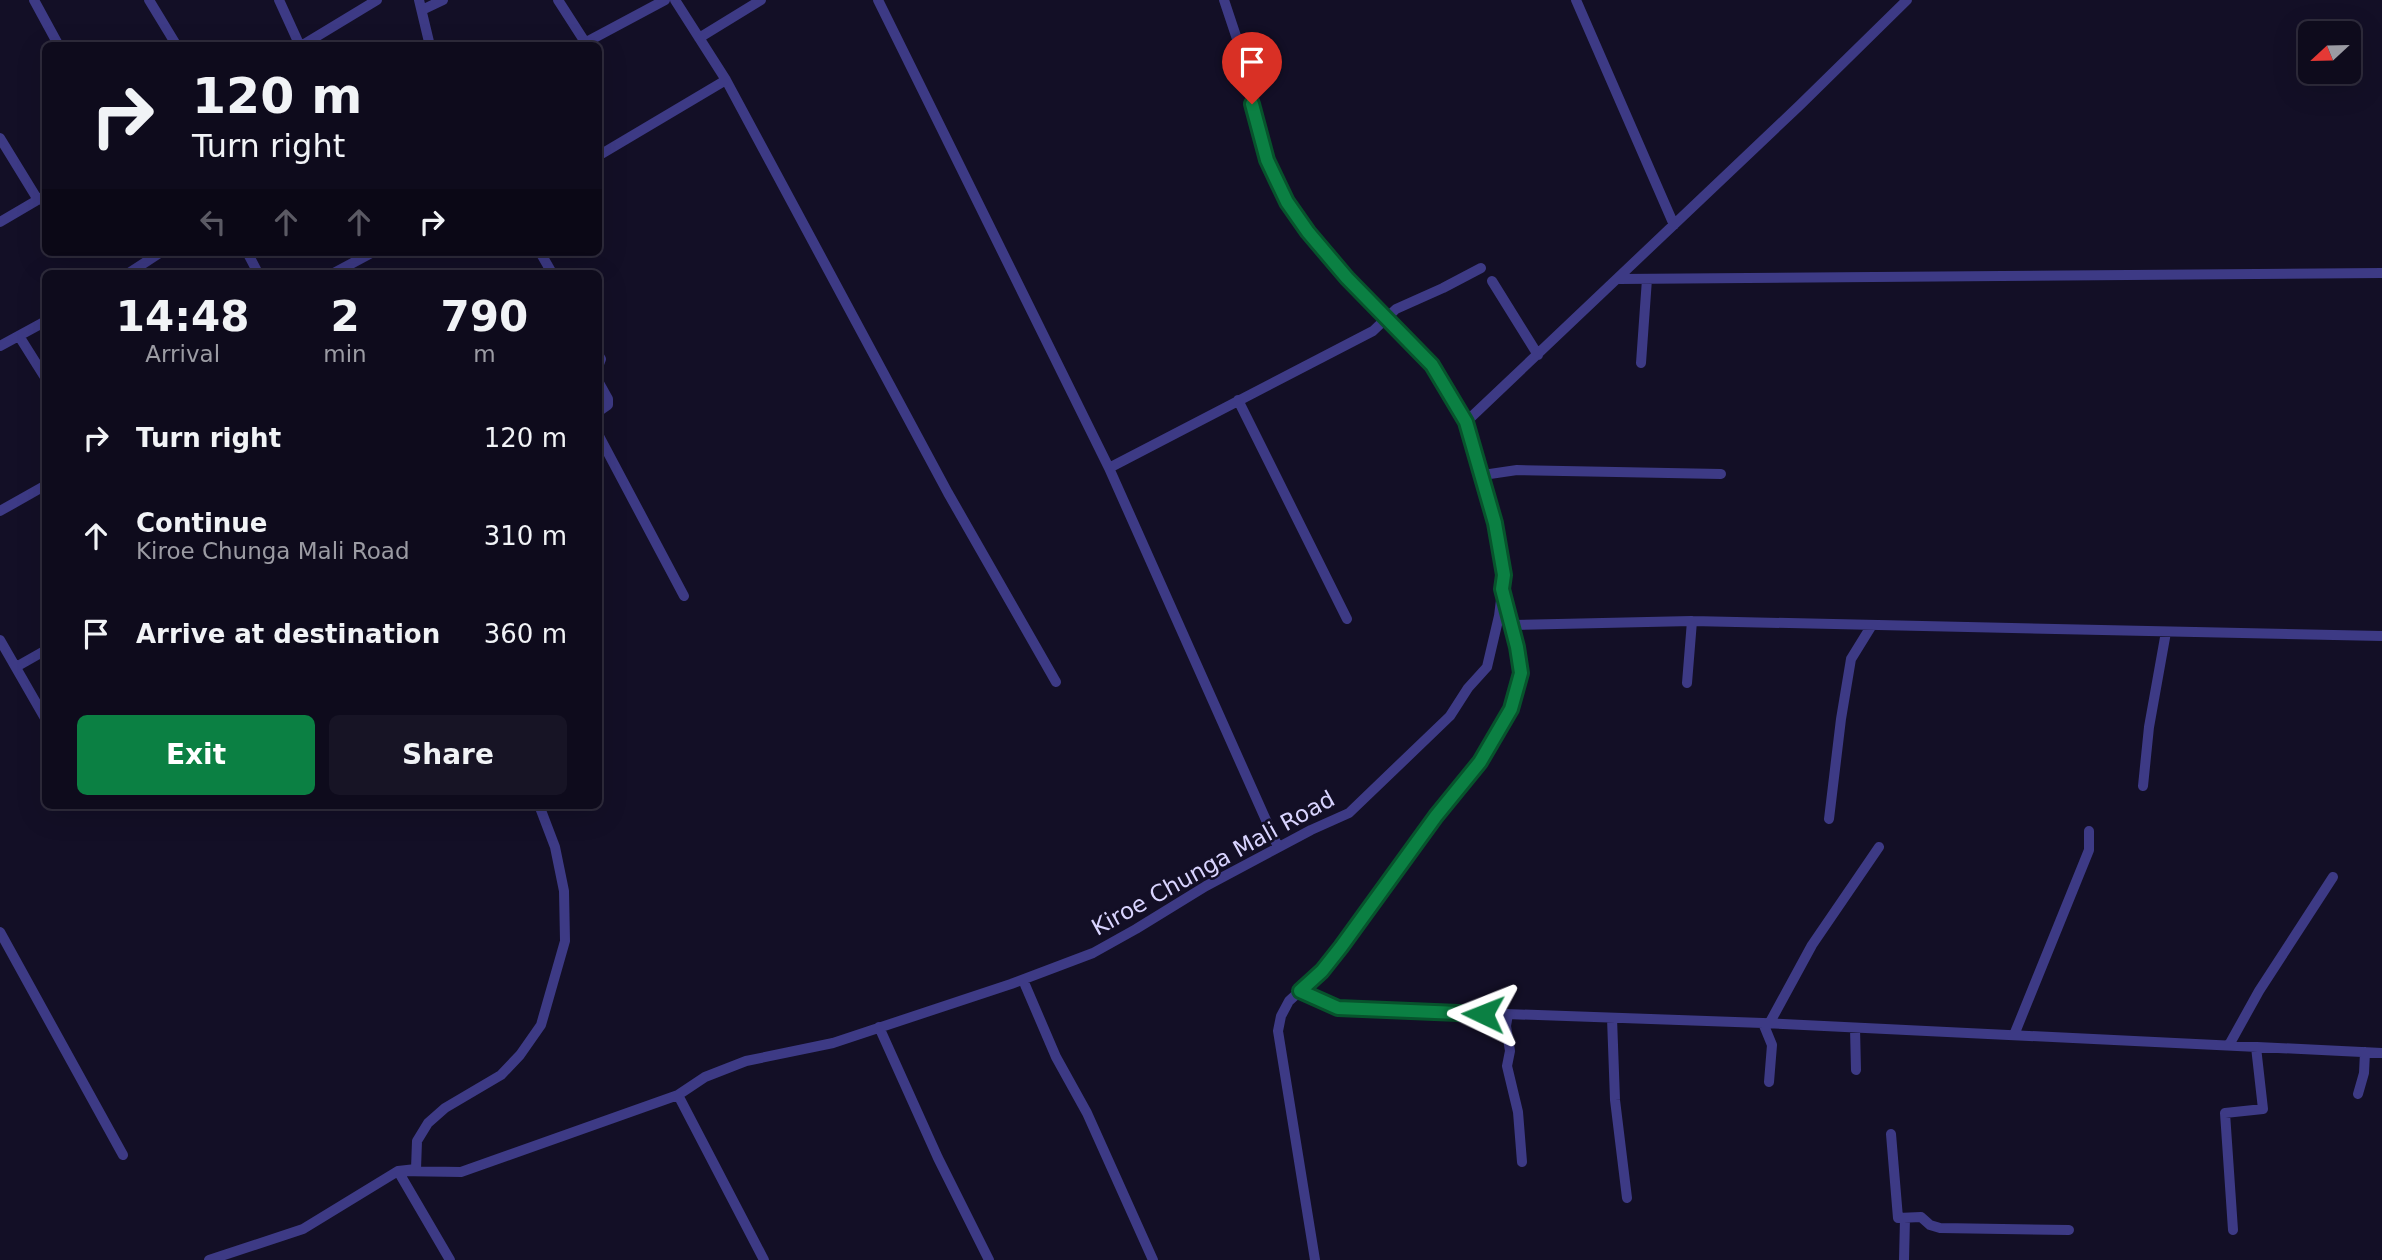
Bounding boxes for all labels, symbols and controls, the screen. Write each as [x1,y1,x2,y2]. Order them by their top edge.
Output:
north arrow [2298,21,2361,84]
map controls [2298,21,2361,84]
pin [1222,32,1282,104]
icon: arrive [1233,43,1271,81]
text: 120 m [192,68,362,125]
icon: right [77,70,168,161]
text: Turn right [192,127,345,165]
icon: left [194,203,232,241]
icon: ahead [267,203,305,241]
icon: ahead [340,203,378,241]
icon: right [413,203,451,241]
text: 14:48 [116,292,250,341]
text: 2 [330,292,360,341]
text: 790 [441,292,528,341]
text: Arrival [145,341,220,367]
text: min [323,341,367,367]
text: m [473,341,496,367]
icon: right [77,419,115,457]
text: Turn right [136,423,281,453]
text: 120 m [484,423,567,453]
text: Continue [136,508,267,538]
icon: ahead [77,517,115,555]
text: 310 m [484,521,567,551]
text: Kiroe Chunga Mali Road [136,538,410,564]
icon: arrive [77,615,115,653]
text: Arrive at destination [136,619,440,649]
text: 360 m [484,619,567,649]
button: Exit [77,715,315,795]
button: Share [329,715,567,795]
street label: Kiroe Chunga Mali Road [1087,785,1339,941]
position arrow [1446,977,1520,1051]

